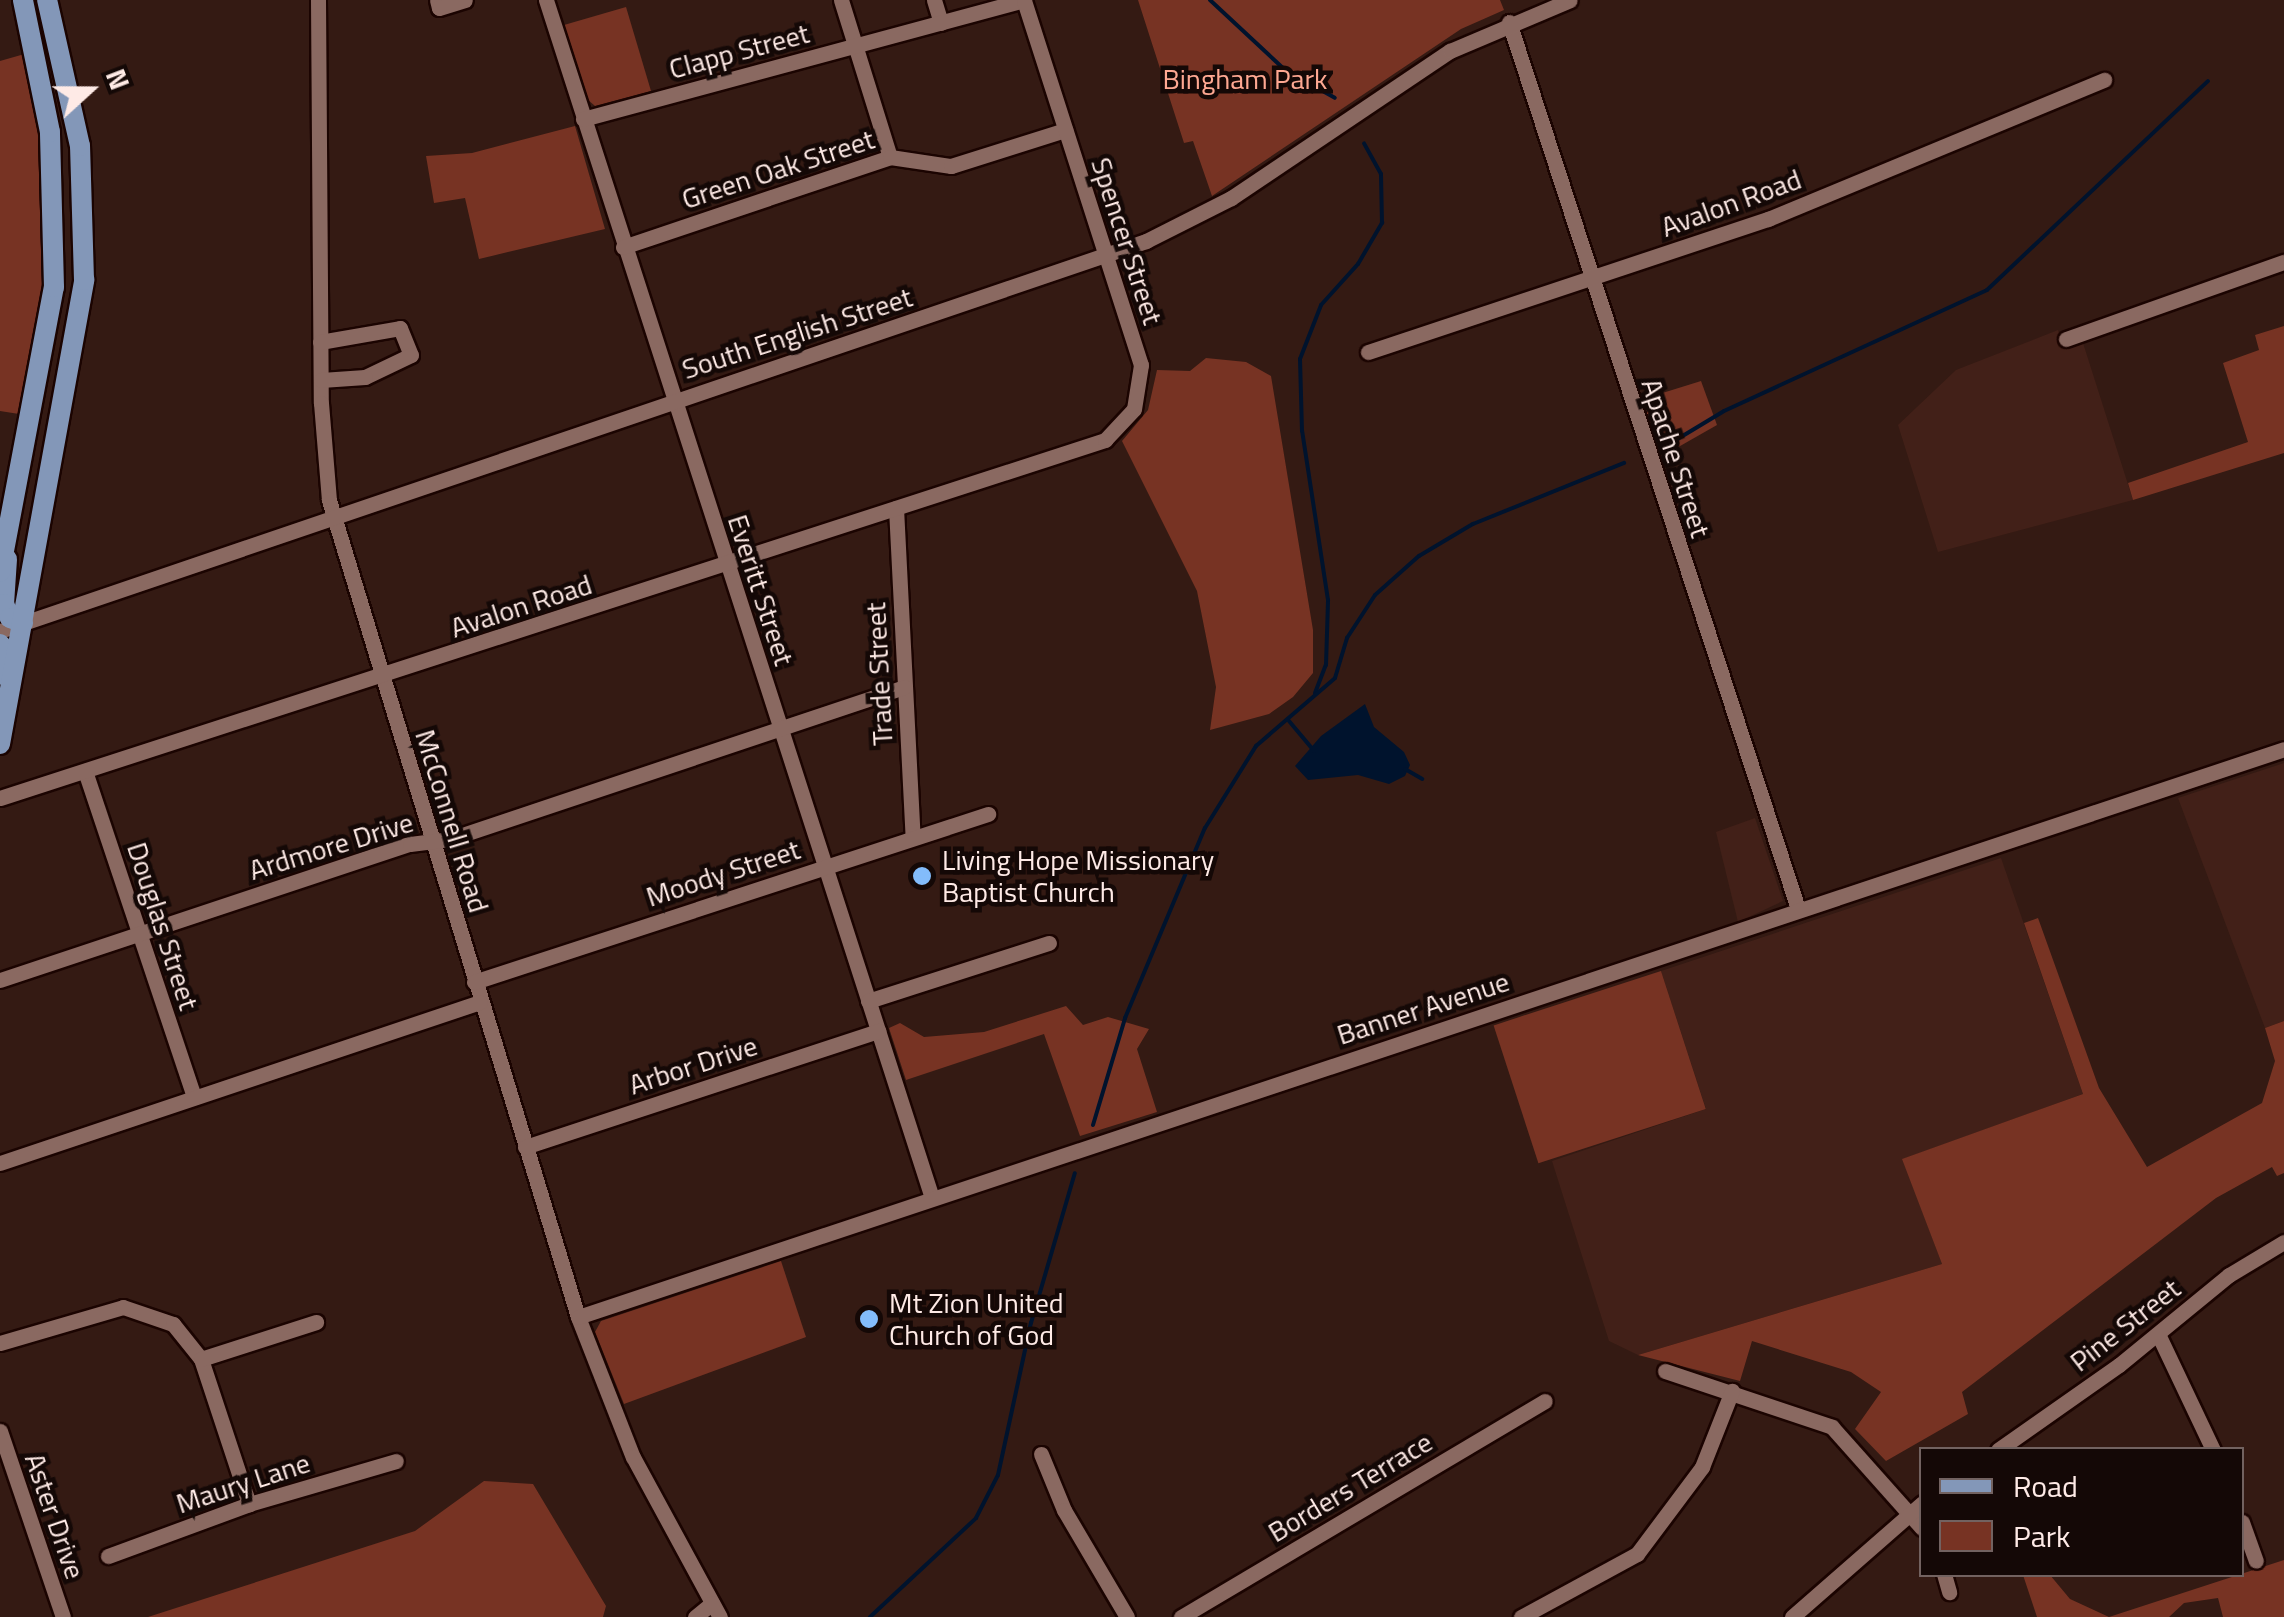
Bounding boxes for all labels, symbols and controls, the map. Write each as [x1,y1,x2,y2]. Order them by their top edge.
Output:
street label: Clapp Street [665,16,813,86]
north arrow [40,40,140,140]
text: N [95,62,142,96]
park label: Bingham Park [1162,62,1328,96]
street label: Green Oak Street [678,122,878,216]
street label: Spencer Street [1084,153,1170,329]
street label: Avalon Road [1656,162,1806,244]
street label: South English Street [678,280,916,386]
street label: Apache Street [1634,374,1718,542]
street label: Everitt Street [721,510,801,670]
street label: Avalon Road [446,567,596,645]
street label: Trade Street [858,602,900,746]
street label: McConnell Road [408,726,496,916]
street label: Ardmore Drive [245,805,417,887]
street label: Moody Street [642,832,804,914]
street label: Douglas Street [120,838,206,1014]
place label: Living Hope Missionary Baptist Church [942,843,1214,909]
marker: Living Hope Missionary Baptist Church [911,865,933,887]
street label: Banner Avenue [1333,964,1513,1052]
street label: Arbor Drive [625,1028,761,1102]
street label: Pine Street [2063,1272,2187,1378]
place label: Mt Zion United Church of God [889,1286,1064,1352]
marker: Mt Zion United Church of God [858,1308,880,1330]
street label: Borders Terrace [1262,1425,1438,1549]
street label: Maury Lane [172,1446,314,1520]
legend [1919,1447,2244,1577]
street label: Aster Drive [18,1449,92,1583]
text: Road [2013,1463,2078,1509]
text: Park [2013,1513,2070,1559]

